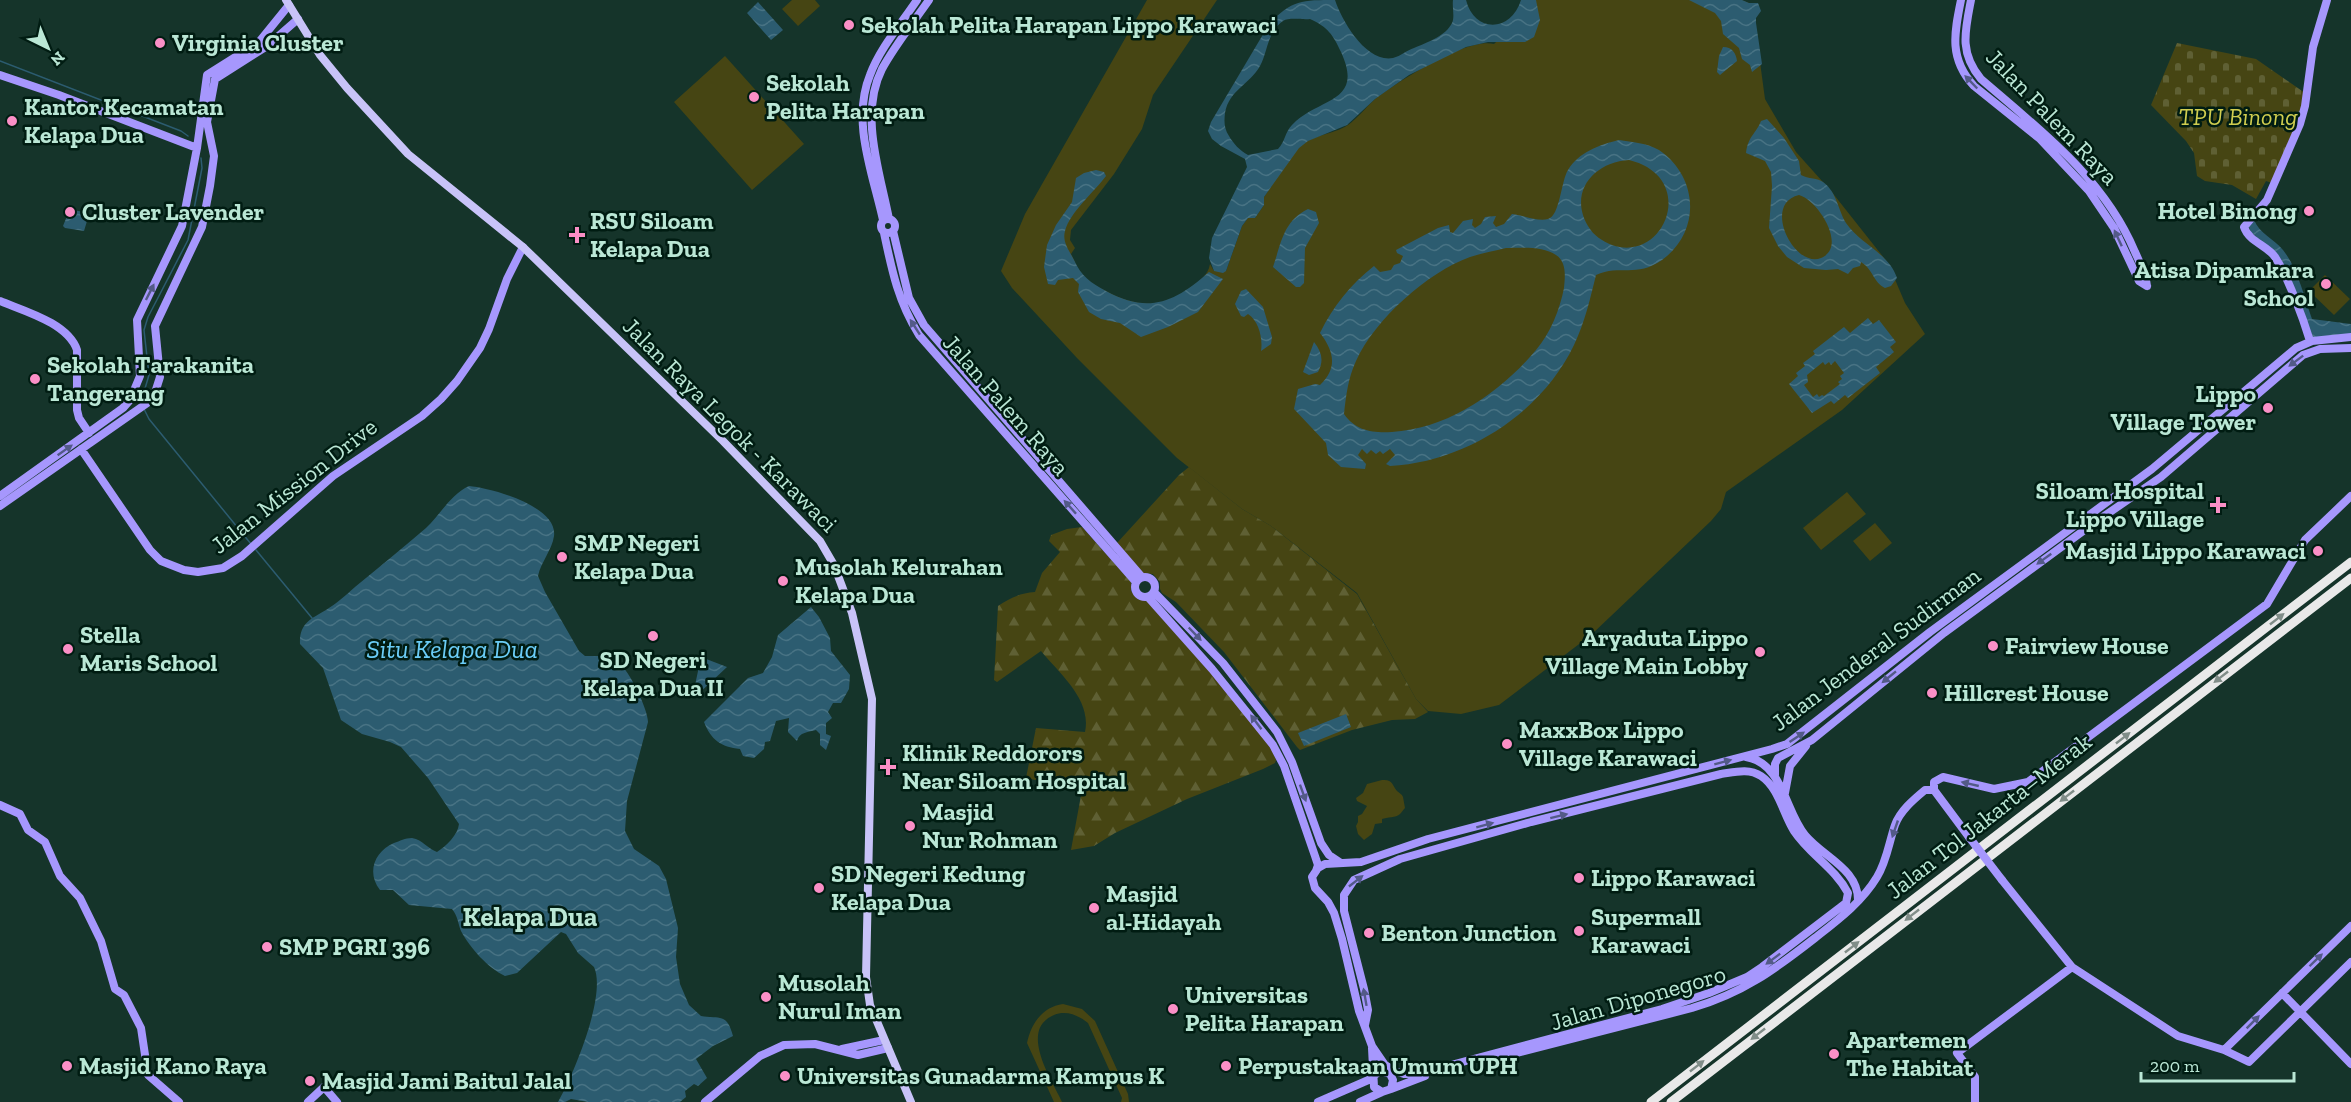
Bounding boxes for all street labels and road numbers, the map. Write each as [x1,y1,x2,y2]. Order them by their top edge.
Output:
street label: Jalan Palem Raya [1980,43,2125,191]
street label: Jalan Raya Legok - Karawaci [617,311,844,538]
street label: Jalan Palem Raya [937,328,1076,482]
street label: Jalan Mission Drive [205,412,382,559]
street label: Jalan Jenderal Sudirman [1765,560,1986,737]
street label: Jalan Tol Jakarta–Merak [1880,726,2097,905]
street label: Jalan Diponegoro [1547,959,1729,1036]

